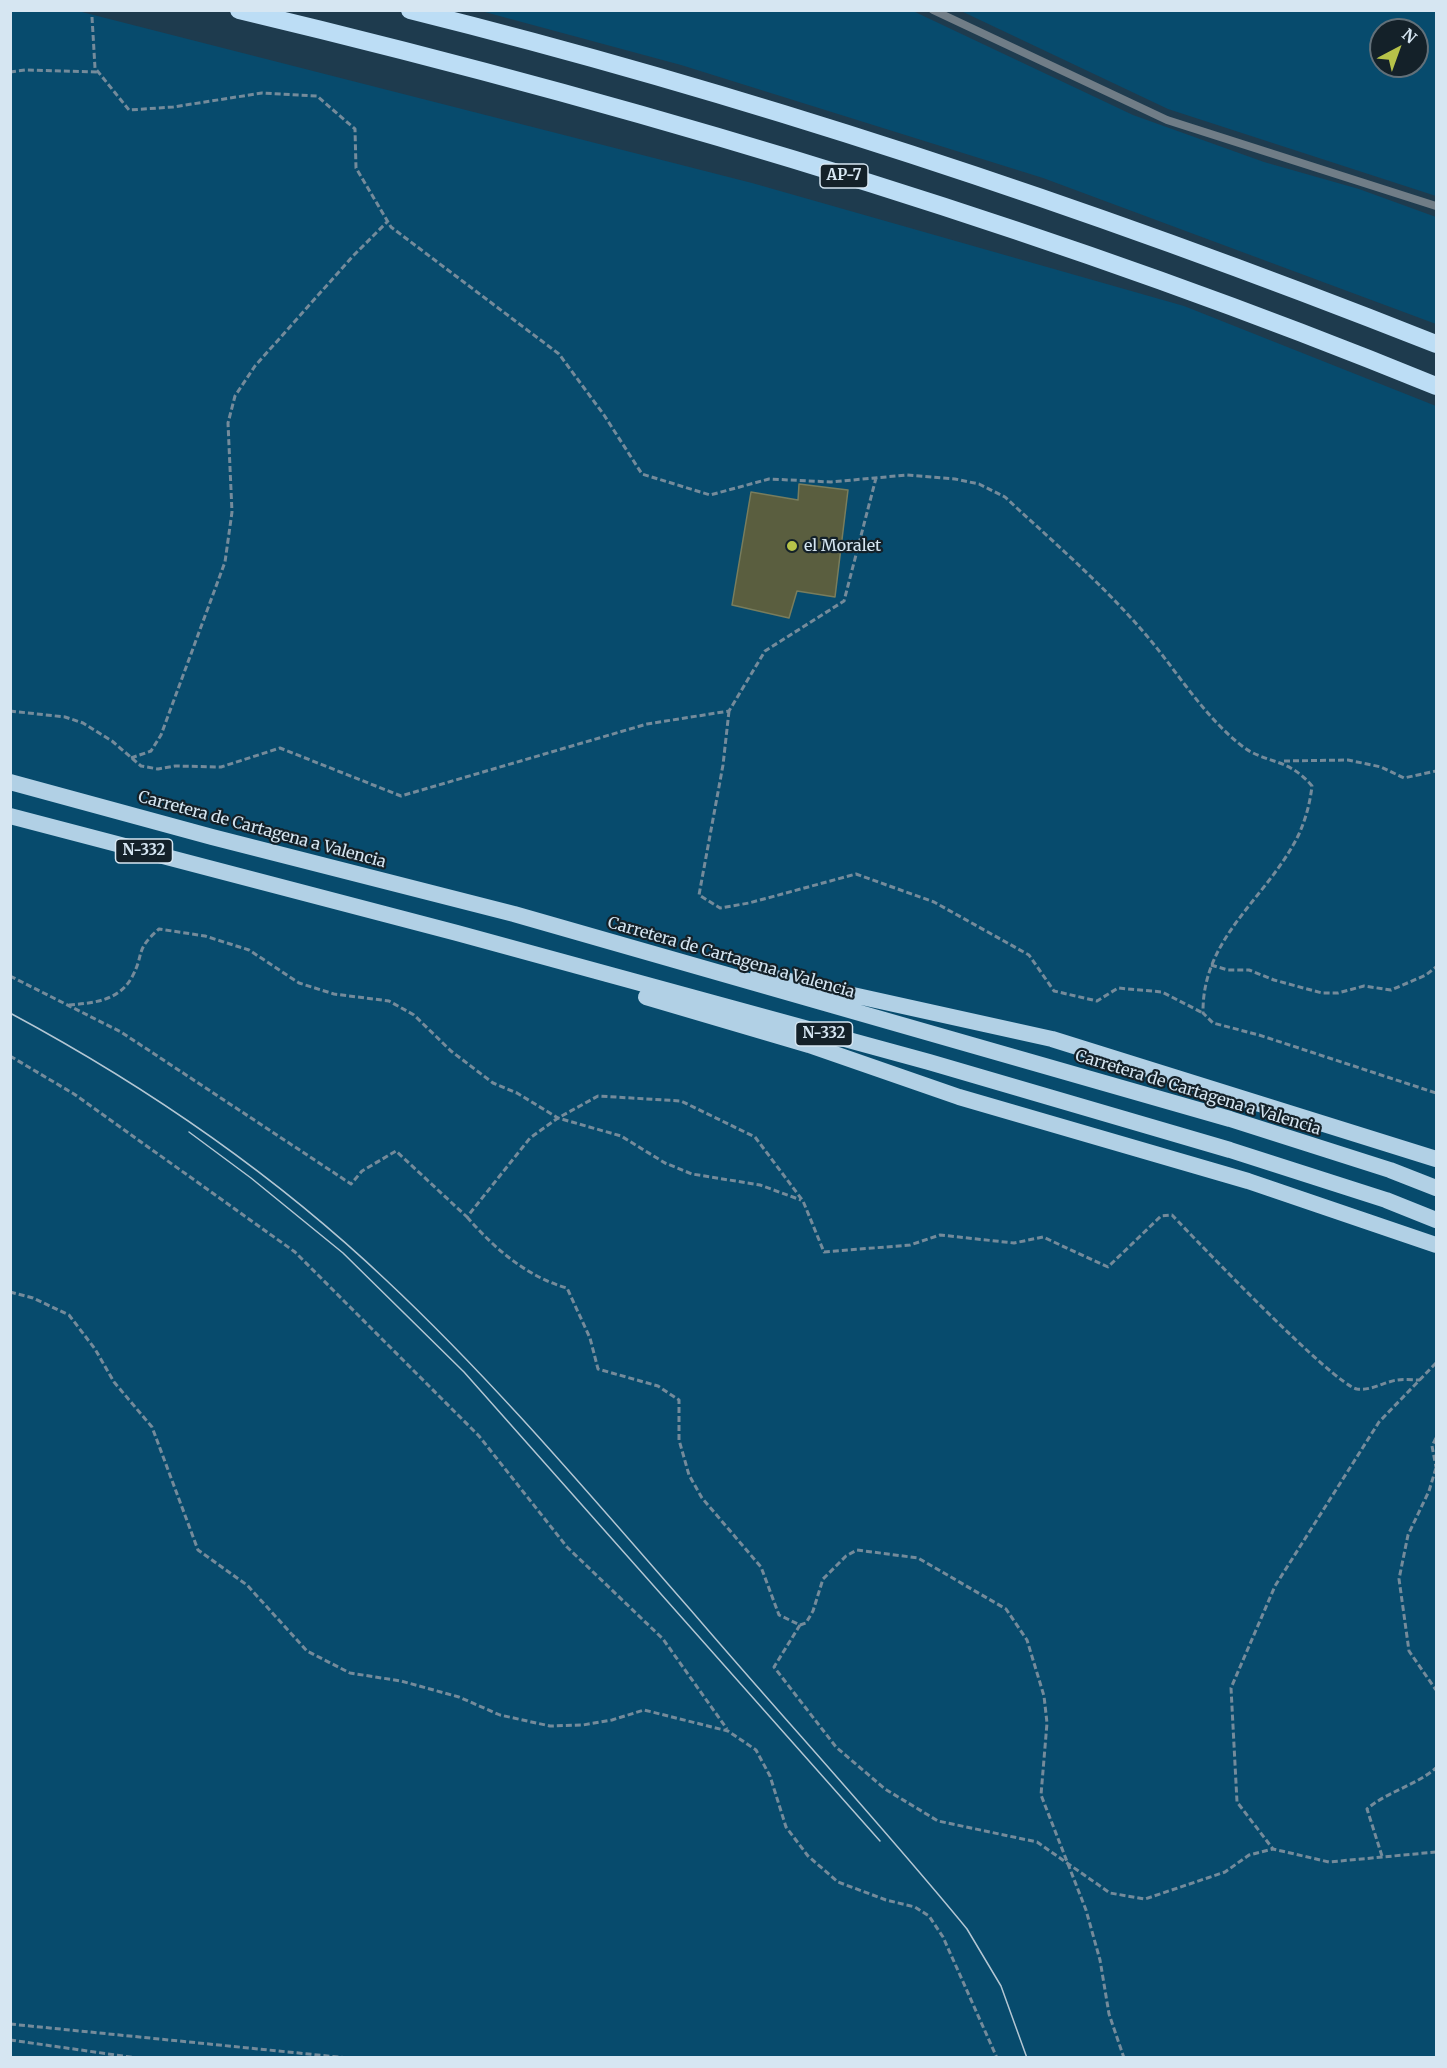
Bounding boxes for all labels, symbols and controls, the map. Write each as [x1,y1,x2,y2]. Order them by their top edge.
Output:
north arrow [1369,18,1429,78]
text: N [1398,24,1421,48]
road number: AP-7 [820,164,868,188]
place label: el Moralet [804,536,881,556]
marker: el Moralet [785,539,799,553]
street label: Carretera de Cartagena a Valencia [136,788,388,872]
road number: N-332 [116,839,172,863]
street label: Carretera de Cartagena a Valencia [605,914,857,1002]
road number: N-332 [796,1022,852,1046]
street label: Carretera de Cartagena a Valencia [1073,1046,1323,1140]

